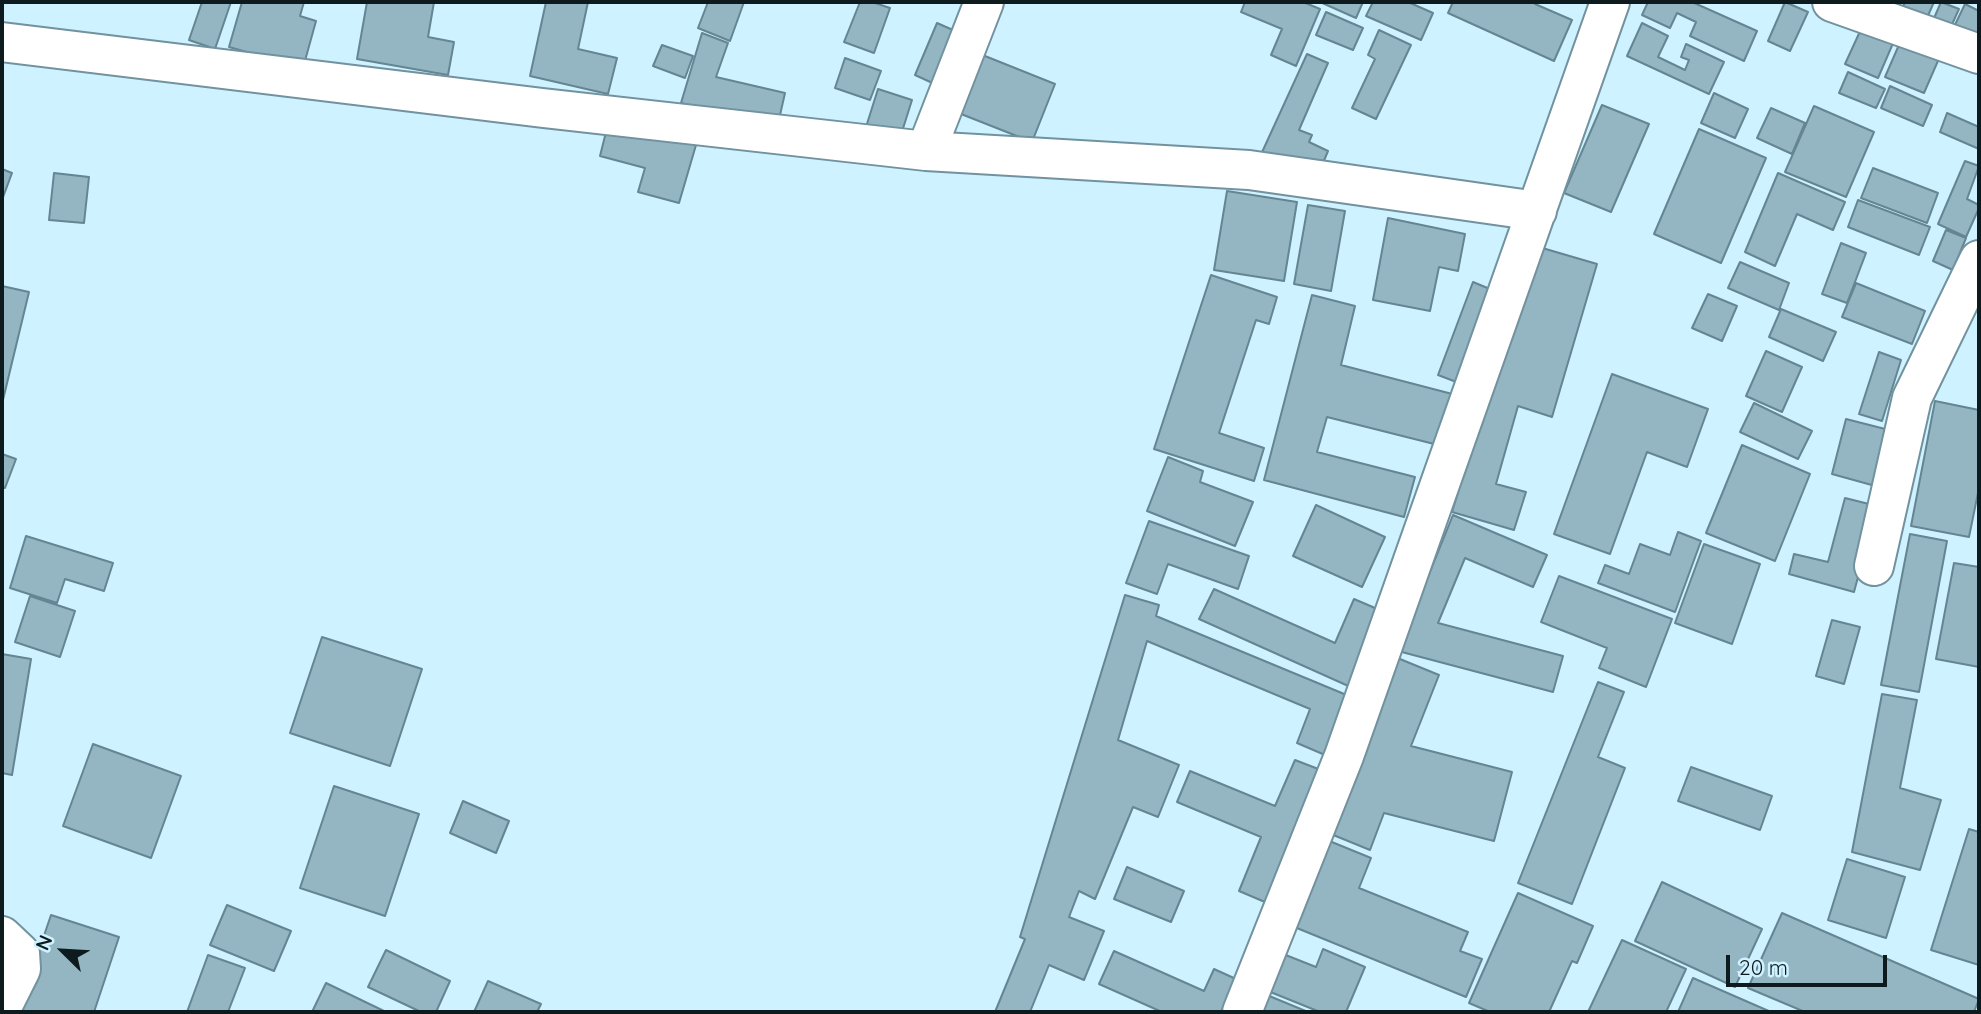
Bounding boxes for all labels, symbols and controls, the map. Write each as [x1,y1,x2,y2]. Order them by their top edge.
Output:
north arrow [28,916,98,986]
text: N [30,931,58,954]
scale bar [1729,940,1890,984]
text: 20 m [1739,954,1788,980]

